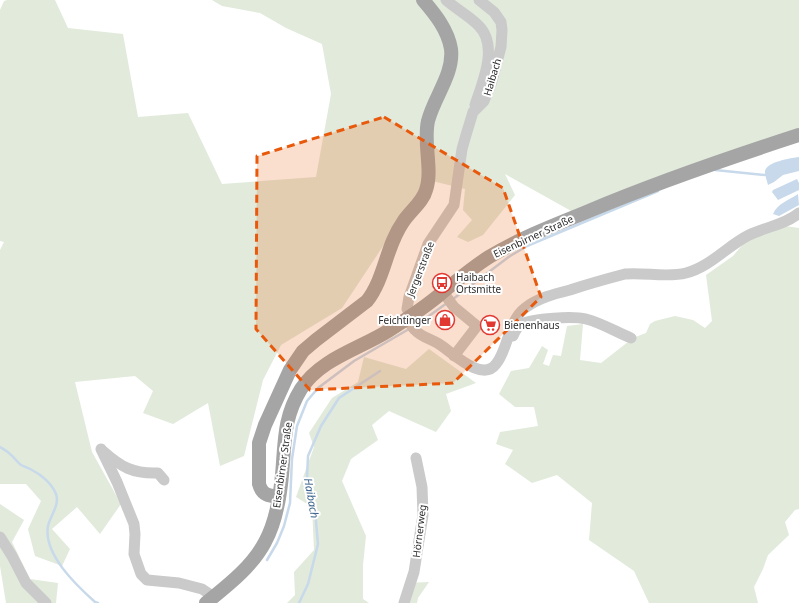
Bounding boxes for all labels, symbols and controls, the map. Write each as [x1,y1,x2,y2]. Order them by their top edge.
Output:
street label: Haibach [480,57,504,97]
street label: Eisenbirner Straße [491,211,576,261]
street label: Jergerstraße [403,239,437,300]
place label: Haibach Ortsmitte [456,270,501,296]
bus stop icon: Haibach Ortsmitte [431,272,453,294]
shop icon: Feichtinger [434,309,456,331]
place label: Feichtinger [378,313,431,327]
supermarket icon: Bienenhaus [479,314,501,336]
place label: Bienenhaus [504,318,560,332]
street label: Eisenbirner Straße [269,421,295,509]
water label: Haibach [301,477,323,519]
street label: Hörnerweg [409,504,429,558]

